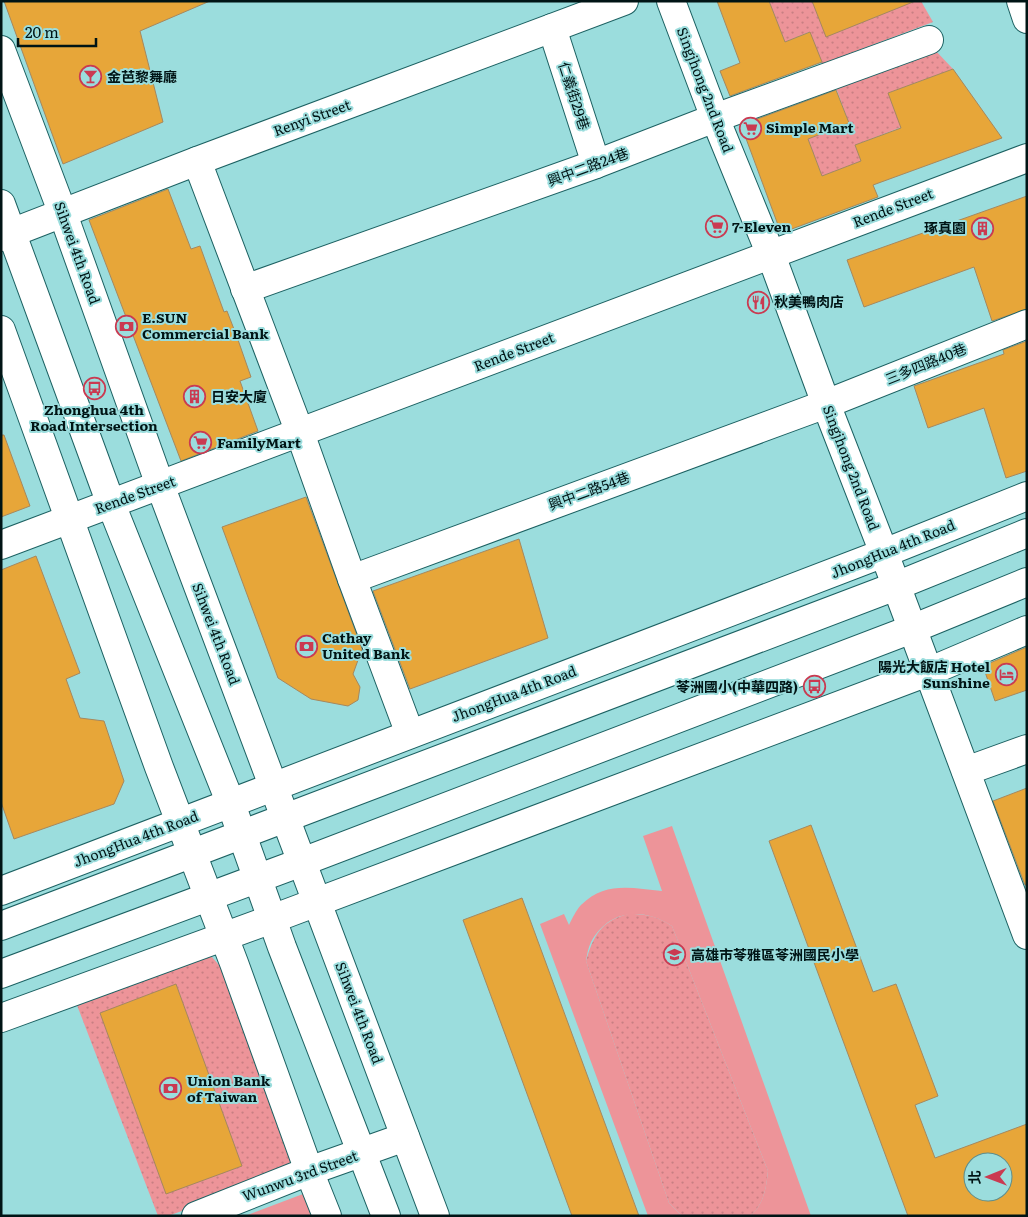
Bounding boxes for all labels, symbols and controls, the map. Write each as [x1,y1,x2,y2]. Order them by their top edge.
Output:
scale bar [18,15,95,47]
text: 20 m [25,20,59,43]
street label: Singjhong 2nd Road [673,24,739,156]
street label: 仁義街29巷 [555,59,595,132]
bar icon: 金芭黎舞廳 [79,65,103,89]
place label: 金芭黎舞廳 [107,66,177,86]
street label: Renyi Street [270,94,353,140]
supermarket icon: Simple Mart [738,116,762,140]
place label: Simple Mart [766,117,855,137]
street label: 興中二路24巷 [544,142,631,190]
street label: Rende Street [850,182,936,232]
street label: Sihwei 4th Road [50,199,106,307]
supermarket icon: 7-Eleven [704,215,728,239]
place label: 7-Eleven [732,216,792,236]
building icon: 琢真園 [970,216,994,240]
place label: 琢真園 [924,217,966,237]
restaurant icon: 秋美鴨肉店 [746,290,770,314]
place label: 秋美鴨肉店 [774,291,844,311]
place label: E.SUN Commercial Bank [142,307,269,343]
bank icon: E.SUN Commercial Bank [114,314,138,338]
street label: Rende Street [471,326,557,376]
street label: 三多四路40巷 [882,338,969,388]
bus stop icon: Zhonghua 4th Road Intersection [82,376,106,400]
building icon: 日安大廈 [183,385,207,409]
place label: 日安大廈 [211,386,267,406]
place label: Zhonghua 4th Road Intersection [30,399,158,435]
street label: Singjhong 2nd Road [819,402,885,534]
supermarket icon: FamilyMart [189,431,213,455]
place label: FamilyMart [217,432,302,452]
street label: 興中二路54巷 [545,466,632,514]
street label: Rende Street [91,470,178,518]
street label: JhongHua 4th Road [828,514,958,582]
street label: Sihwei 4th Road [188,580,246,688]
place label: Cathay United Bank [322,627,410,663]
bank icon: Cathay United Bank [294,634,318,658]
place label: 陽光大飯店 Hotel Sunshine [878,656,990,692]
street label: JhongHua 4th Road [448,660,579,726]
hotel icon: 陽光大飯店 Hotel Sunshine [994,663,1018,687]
bus stop icon: 苓洲國小(中華四路) [802,675,826,699]
place label: 苓洲國小(中華四路) [676,676,798,696]
street label: JhongHua 4th Road [70,805,201,871]
school or university icon: 高雄市苓雅區苓洲國民小學 [663,943,687,967]
place label: 高雄市苓雅區苓洲國民小學 [691,944,859,964]
street label: Sihwei 4th Road [331,959,389,1067]
place label: Union Bank of Taiwan [187,1070,271,1106]
bank icon: Union Bank of Taiwan [159,1077,183,1101]
street label: Wunwu 3rd Street [239,1145,361,1205]
north arrow [963,1152,1013,1202]
text: 北 [964,1170,984,1184]

